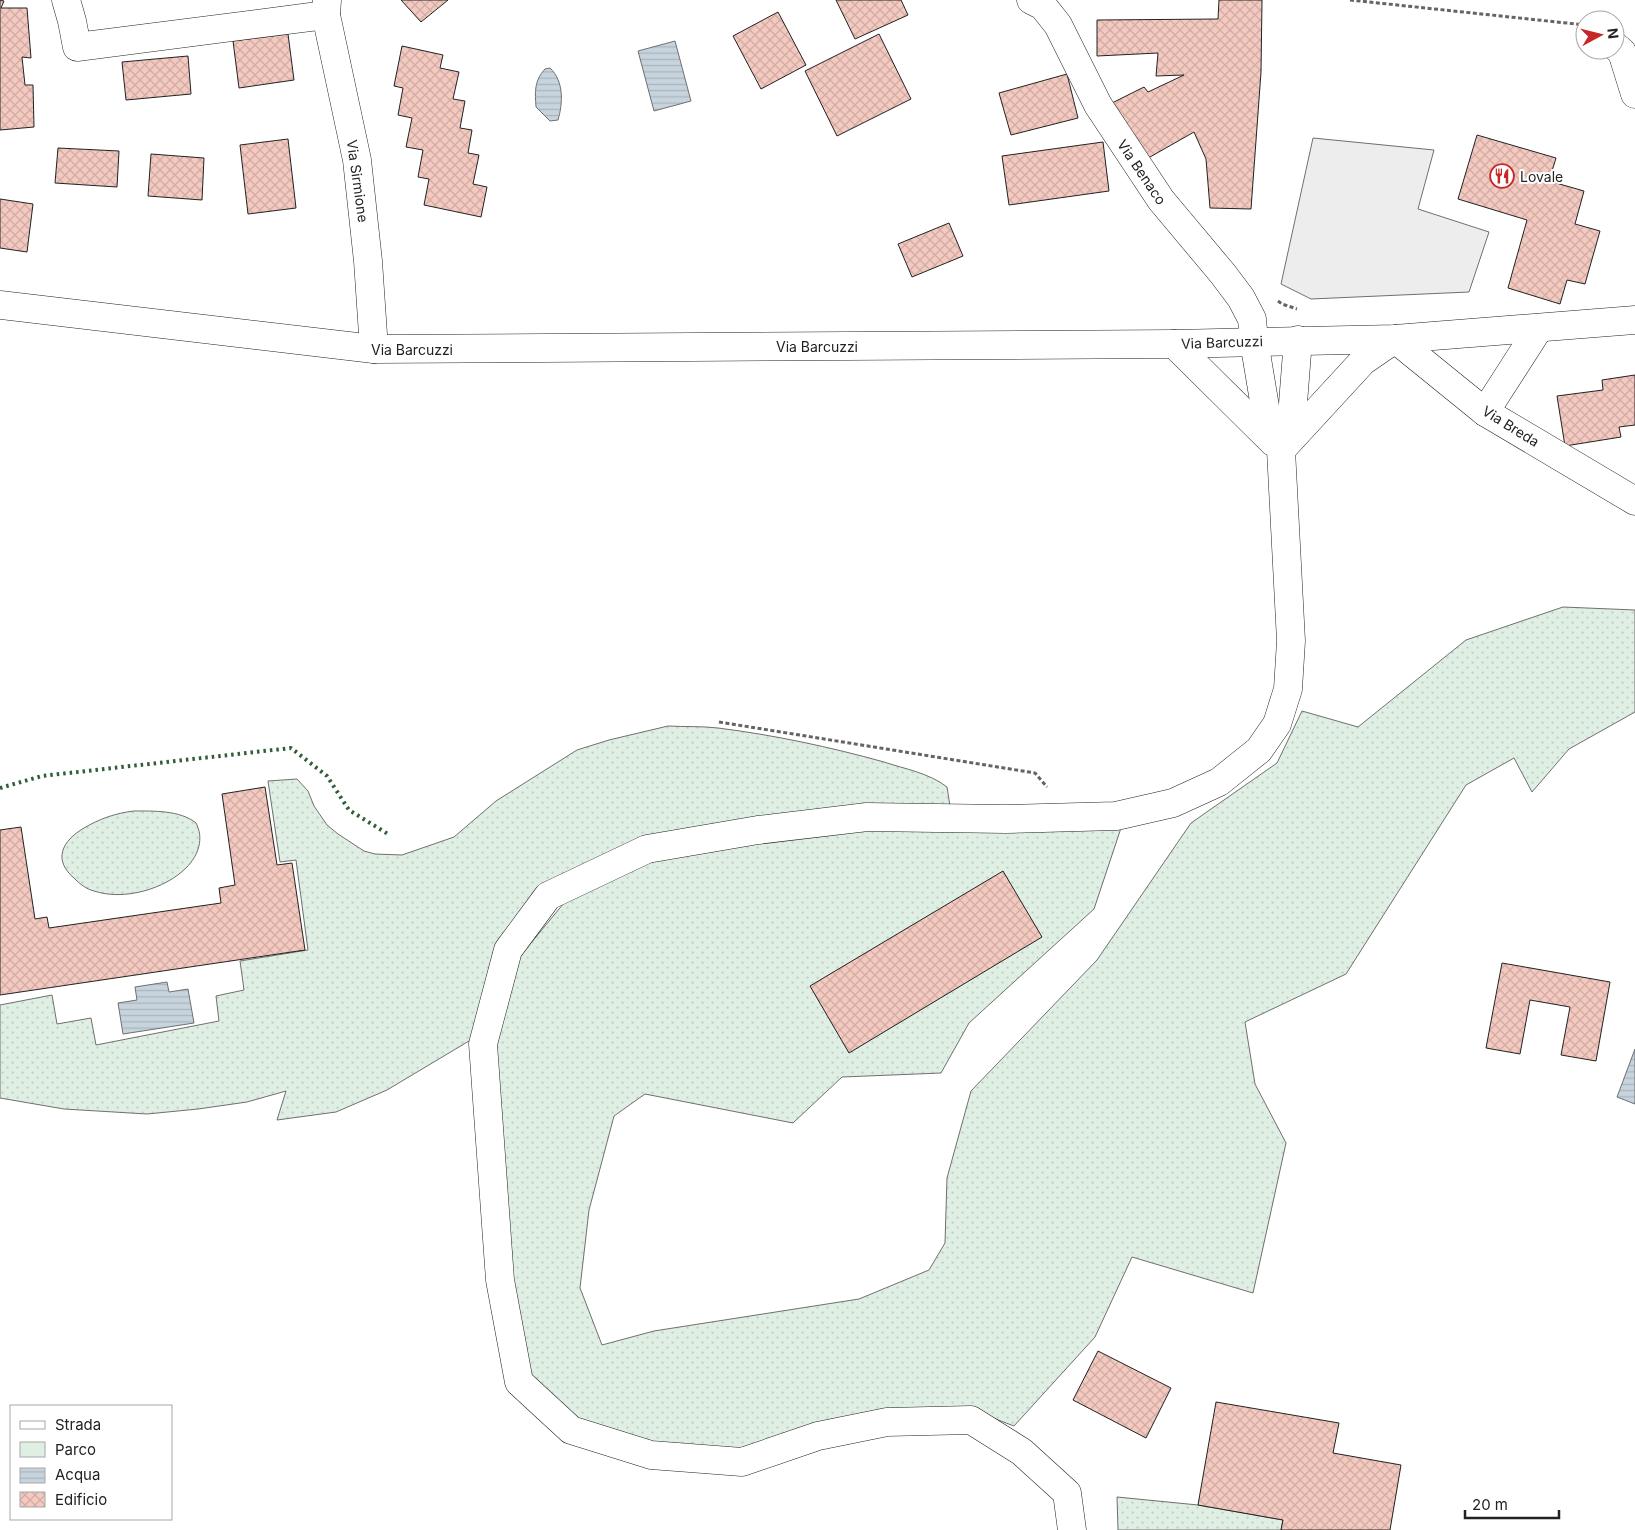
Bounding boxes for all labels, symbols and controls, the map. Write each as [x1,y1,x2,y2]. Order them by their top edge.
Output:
north arrow [1575,10,1625,60]
text: N [1604,27,1622,40]
street label: Via Benaco [1114,136,1170,208]
street label: Via Sirmione [344,139,372,223]
restaurant icon: Lovale [1489,163,1515,189]
place label: Lovale [1520,168,1563,185]
street label: Via Barcuzzi [1181,332,1263,352]
street label: Via Barcuzzi [776,338,858,355]
street label: Via Barcuzzi [371,341,453,358]
street label: Via Breda [1480,402,1542,450]
legend [10,1405,172,1520]
text: Strada [55,1415,101,1434]
text: Parco [55,1440,96,1459]
text: Acqua [55,1465,100,1484]
scale bar [1465,1488,1559,1520]
text: Edificio [55,1490,107,1509]
text: 20 m [1472,1495,1508,1514]

